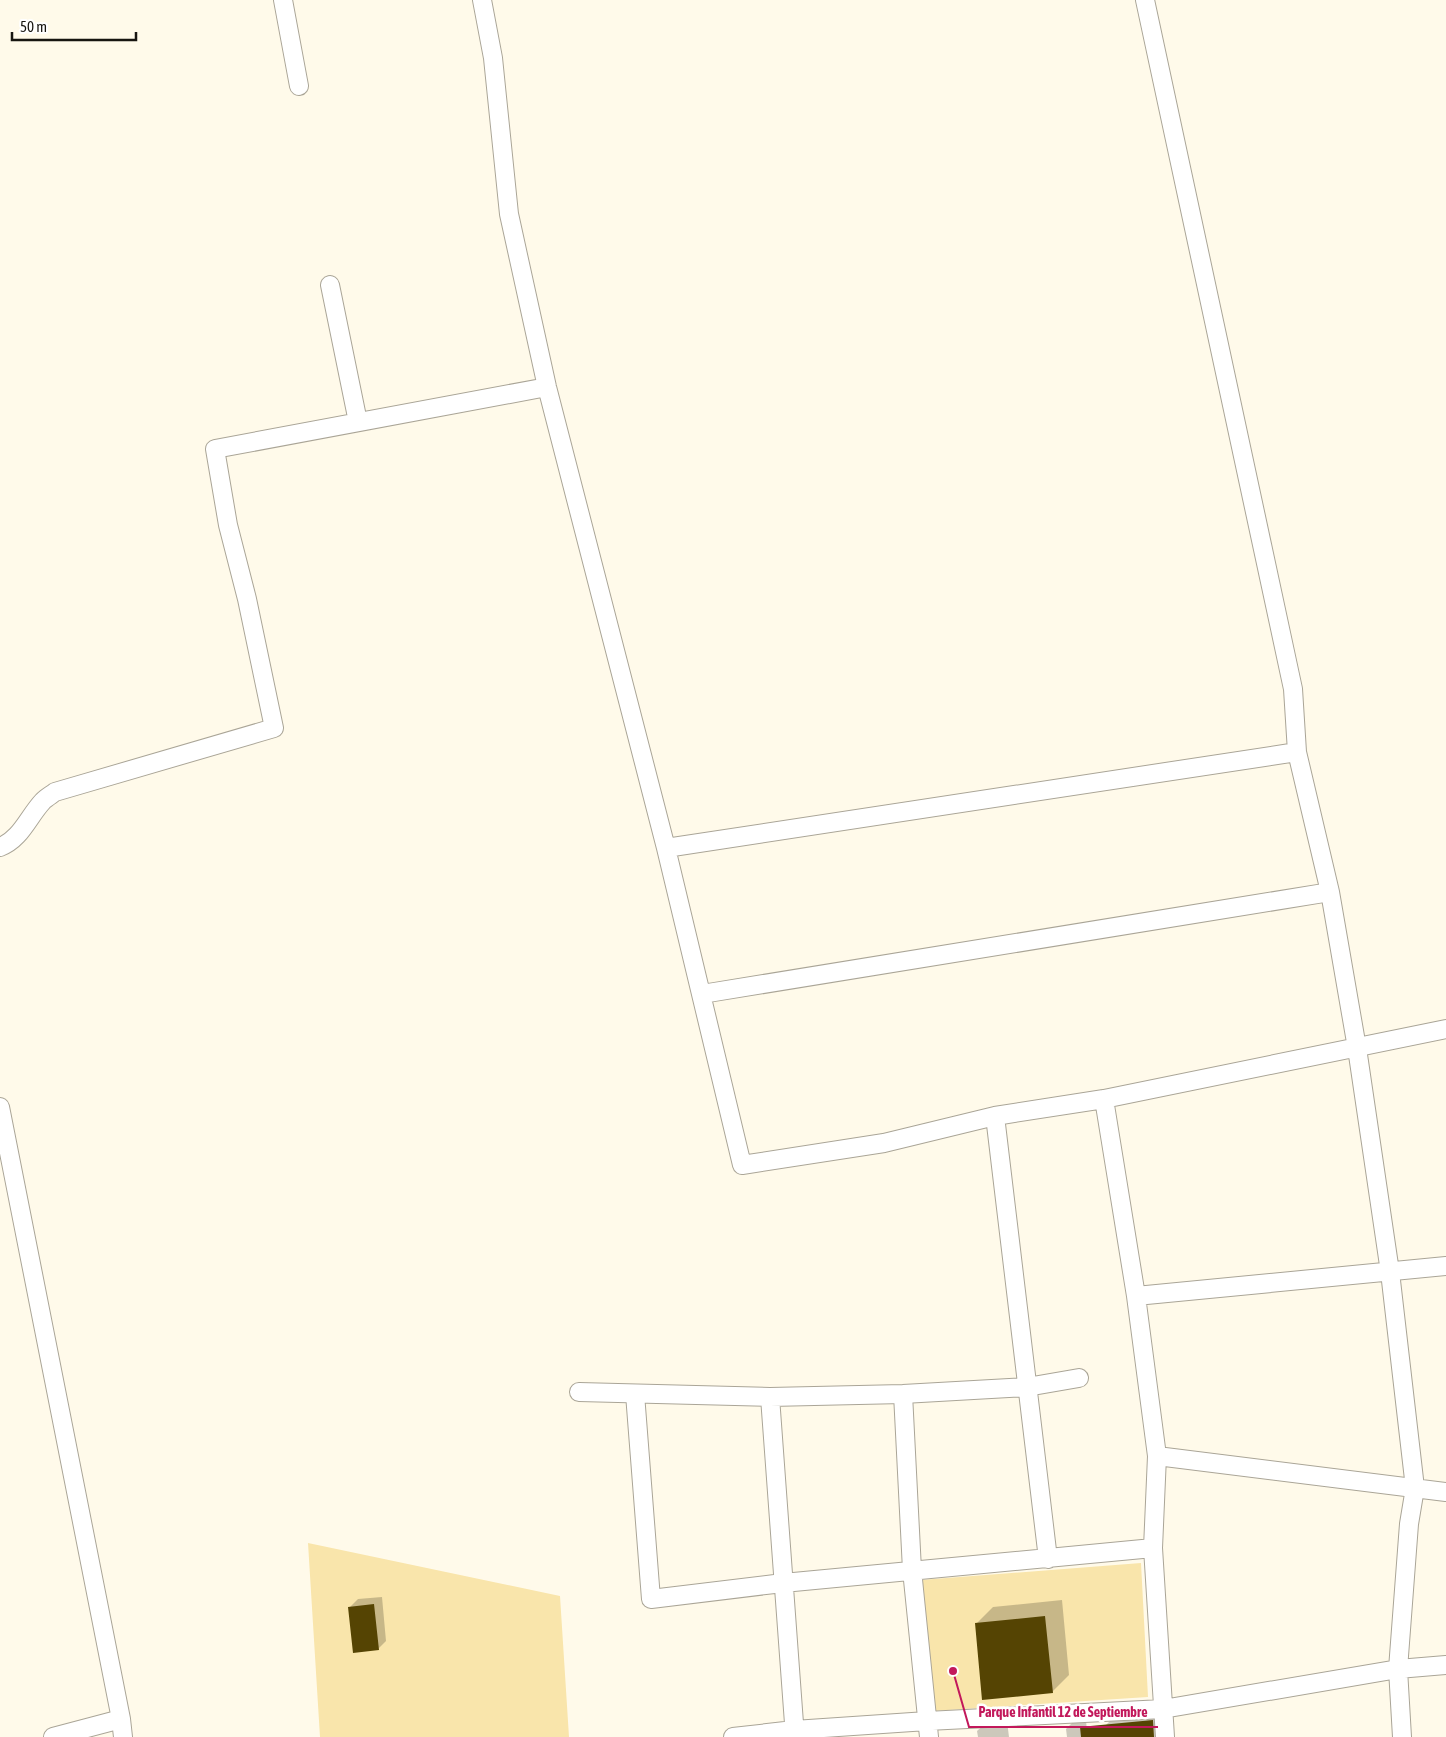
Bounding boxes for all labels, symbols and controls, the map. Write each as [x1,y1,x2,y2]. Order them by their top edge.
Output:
scale bar [12,10,136,42]
text: 50 m [20,18,47,35]
callout: Parque Infantil 12 de Septiembre [969,1698,1158,1727]
text: Parque Infantil 12 de Septiembre [979,1704,1147,1720]

